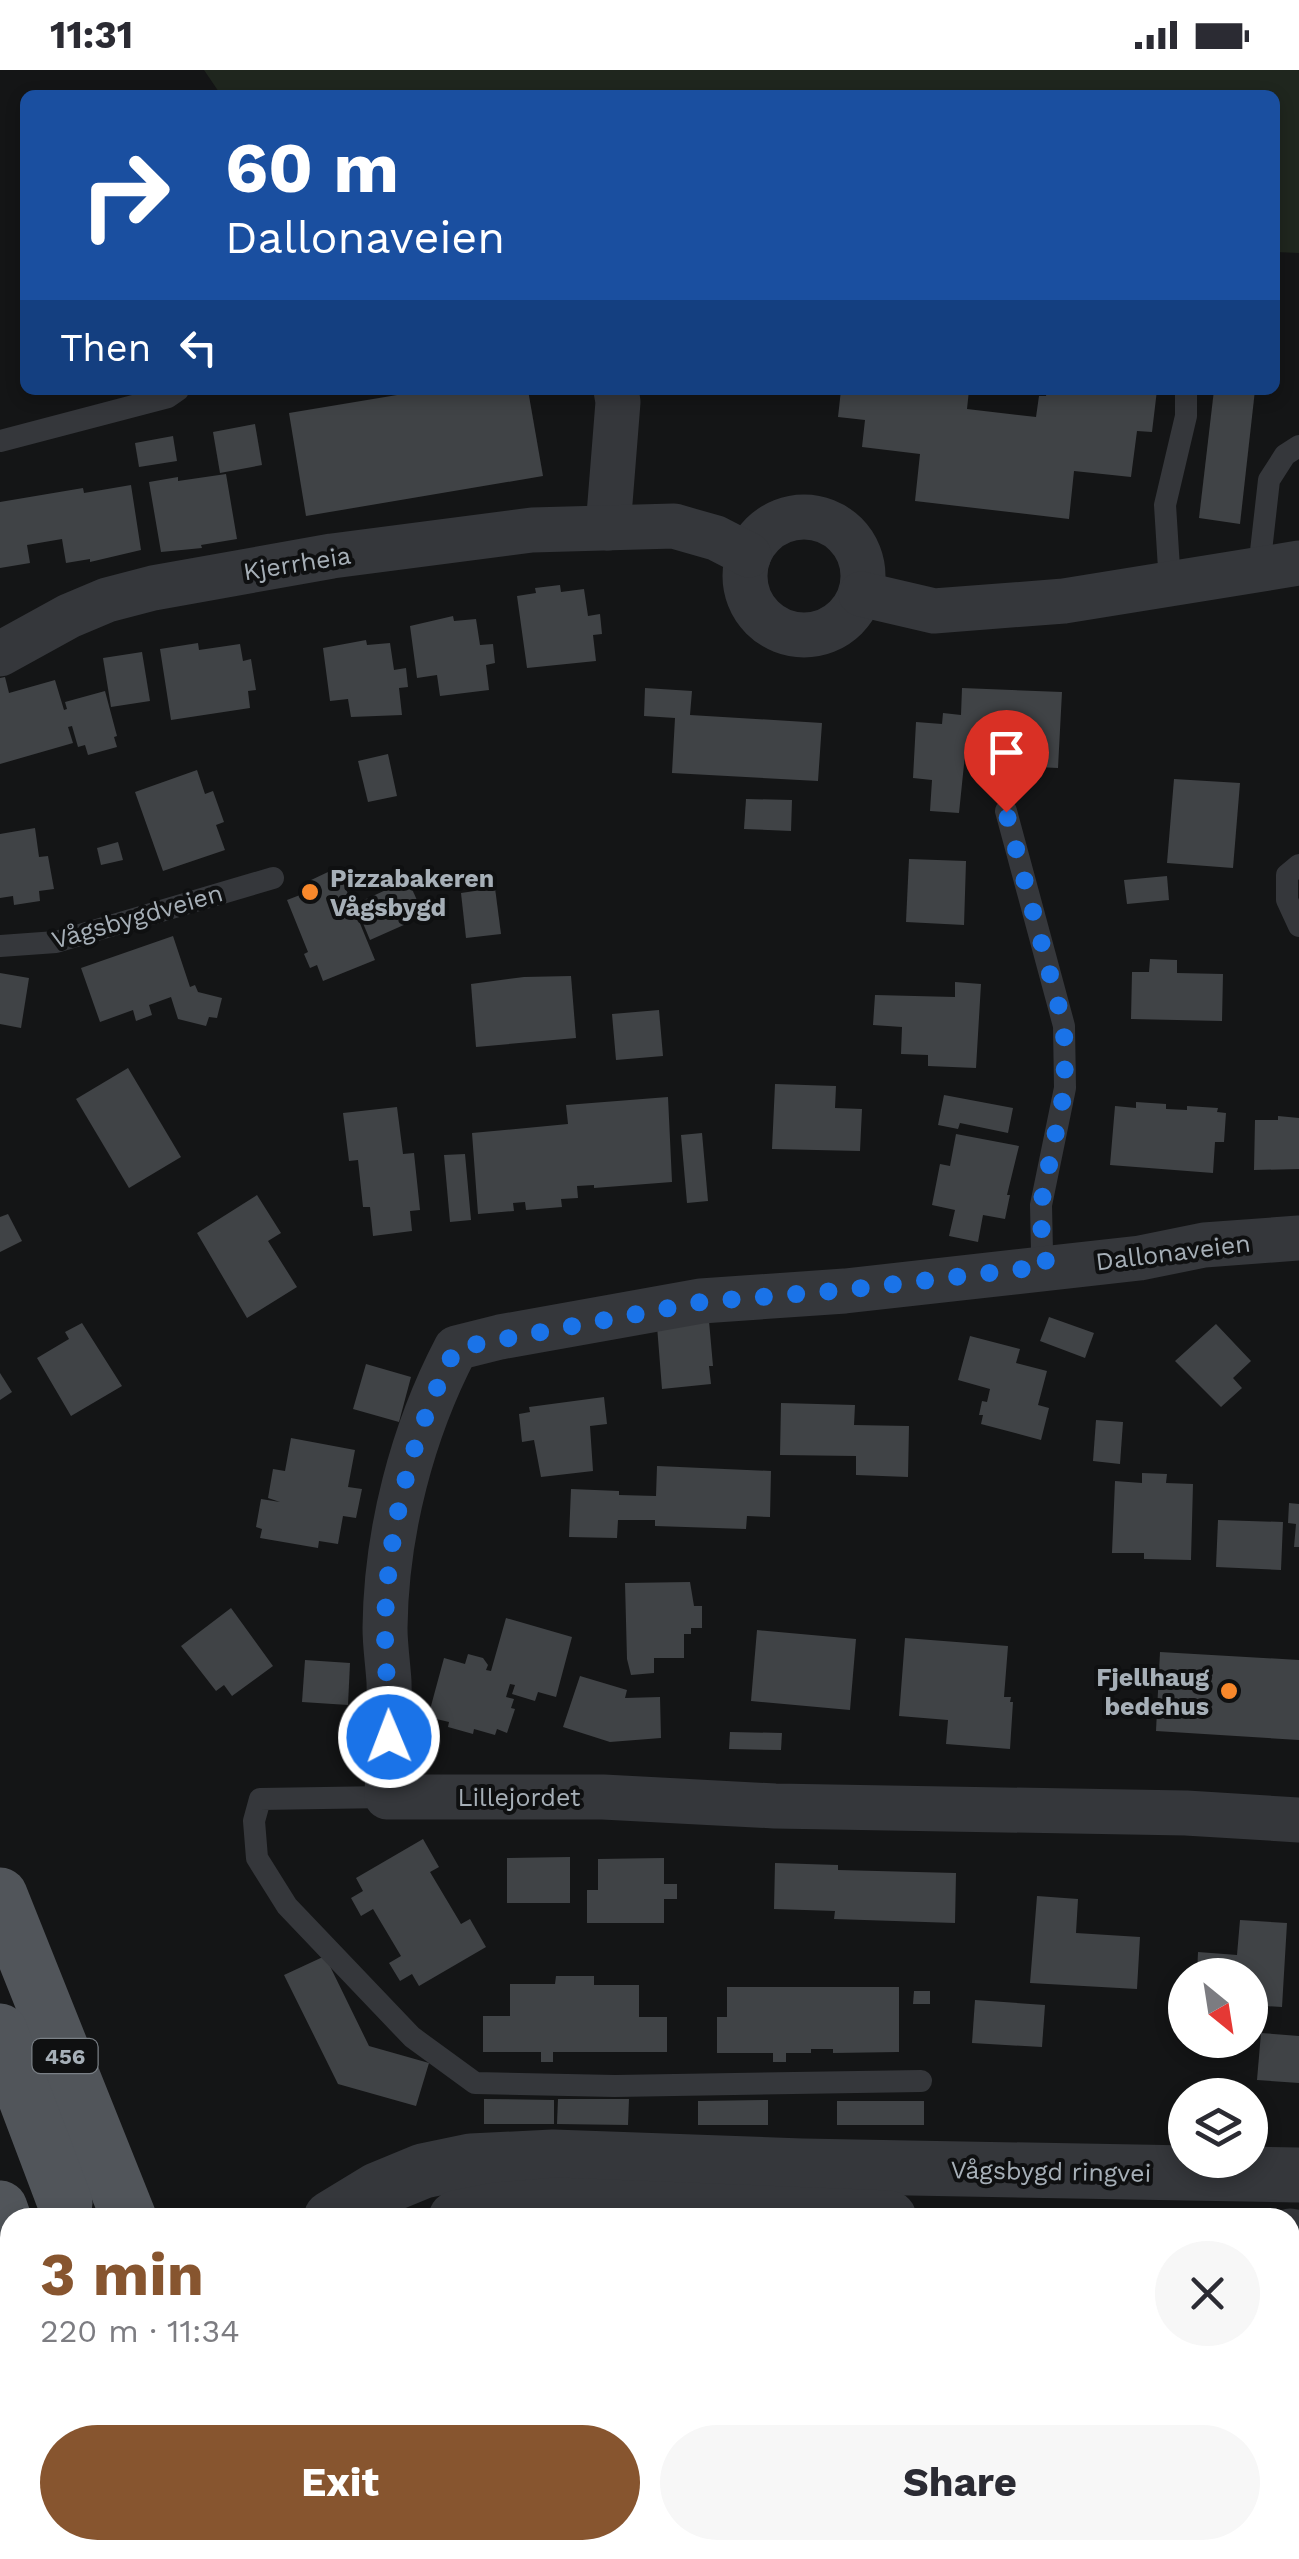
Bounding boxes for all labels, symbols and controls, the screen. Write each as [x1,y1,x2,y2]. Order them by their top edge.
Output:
text: 11:31 [50,13,133,57]
text: 60 m [225,127,399,209]
icon: right [60,130,190,260]
text: Dallonaveien [225,211,505,264]
icon: left [171,320,226,375]
text: Then [60,326,151,370]
street label: Kjerrheia [241,541,353,586]
pin [964,710,1049,813]
icon: arrive [979,725,1034,780]
place label: Pizzabakeren Vågsbygd [330,864,494,922]
street label: Vågsbygdveien [48,878,226,955]
marker: Pizzabakeren Vågsbygd [299,881,321,903]
street label: Dallonaveien [1094,1229,1252,1276]
place label: Fjellhaug bedehus [1096,1663,1209,1721]
marker: Fjellhaug bedehus [1218,1680,1240,1702]
position arrow [337,1685,441,1789]
street label: Lillejordet [458,1783,581,1812]
north arrow [1168,1958,1268,2058]
map controls [1168,1958,1268,2178]
road number: 456 [32,2039,98,2073]
button: layers [1168,2078,1268,2178]
street label: Vågsbygd ringvei [950,2155,1152,2188]
text: 3 min [40,2239,204,2310]
button: close [1155,2241,1260,2346]
text: 220 m · 11:34 [40,2312,240,2350]
button: Exit [40,2425,640,2540]
button: Share [660,2425,1260,2540]

